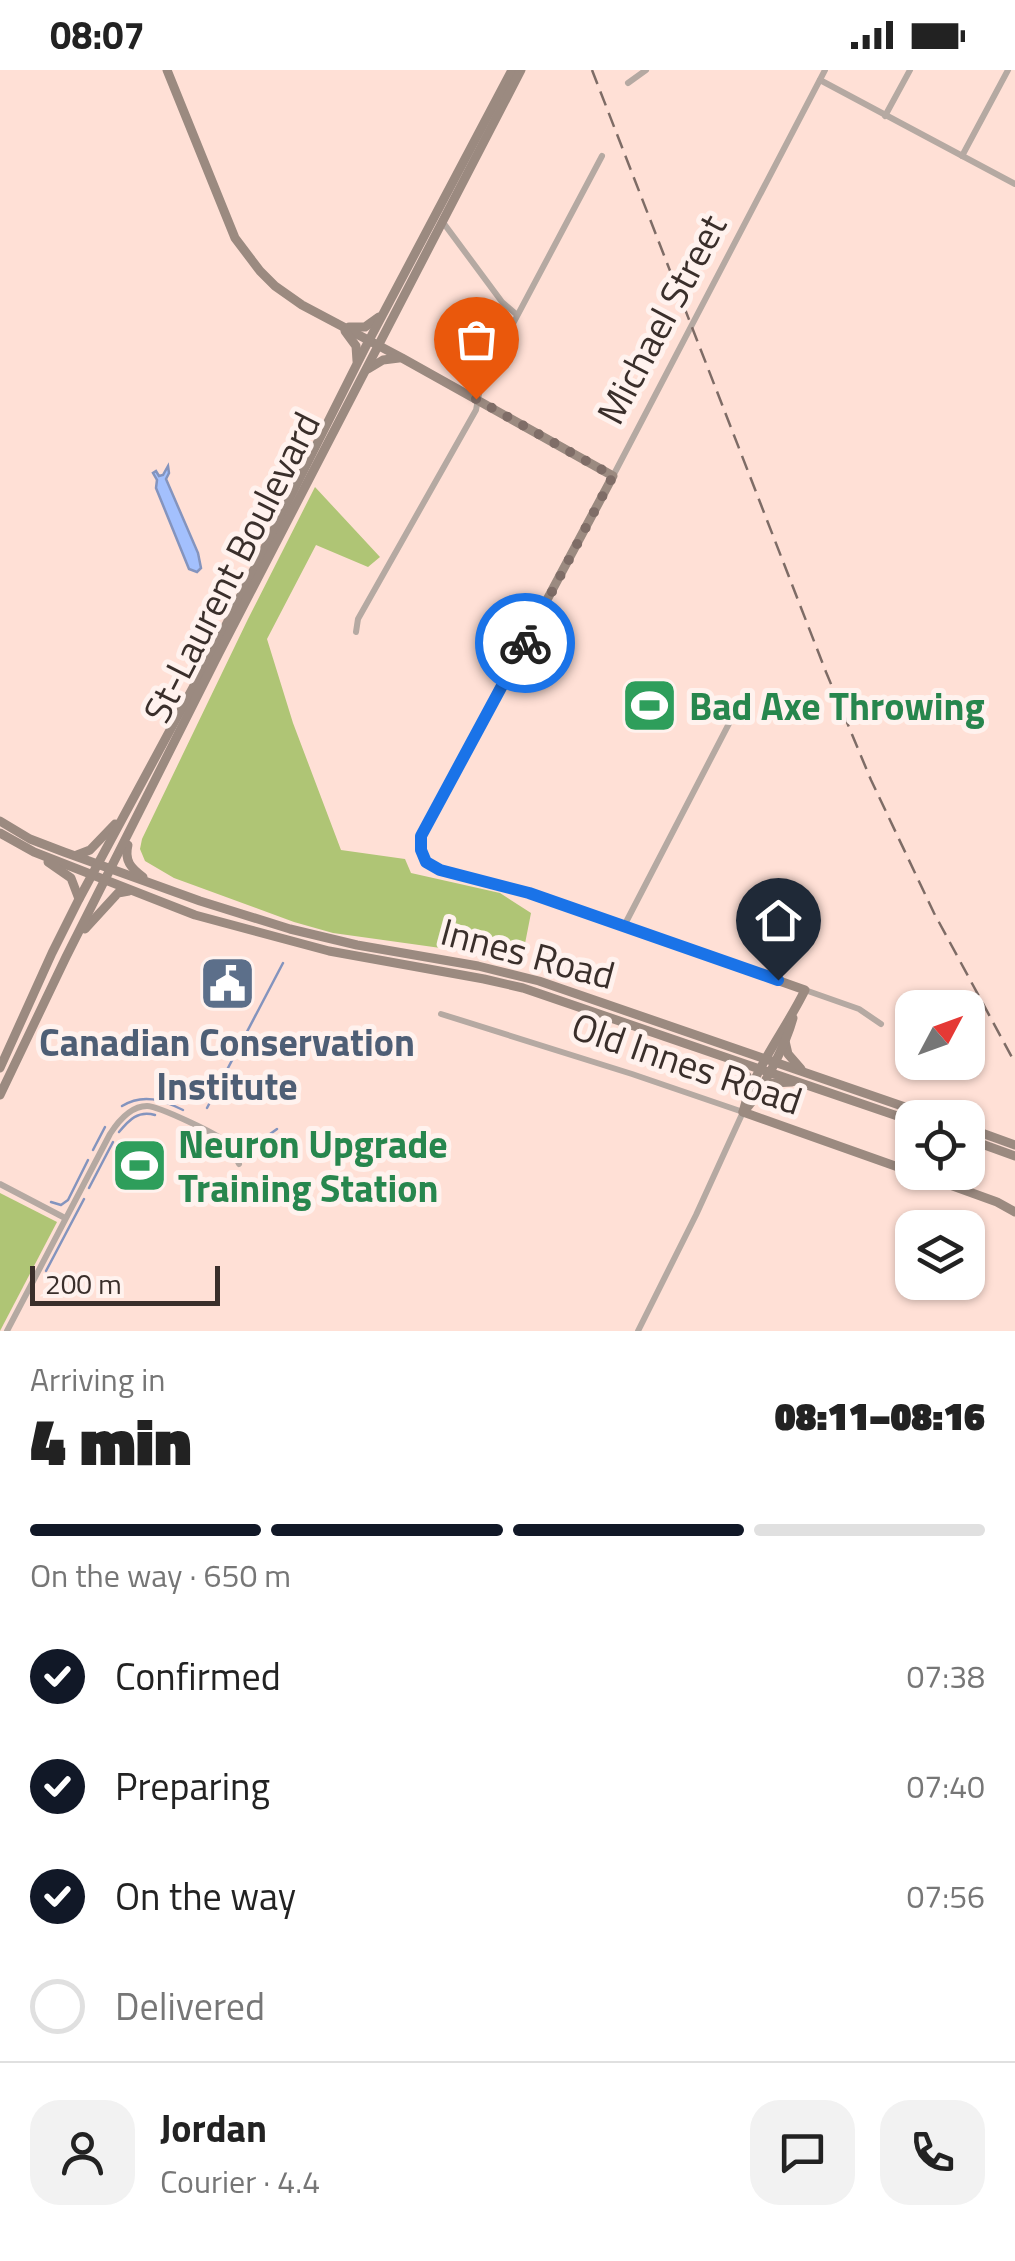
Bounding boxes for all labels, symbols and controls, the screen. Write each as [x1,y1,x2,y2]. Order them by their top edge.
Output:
text: 08:07 [50,6,145,64]
street label: Michael Street [581,204,741,434]
pin [434,297,519,400]
icon: bag [449,312,504,367]
street label: St-Laurent Boulevard [128,402,334,732]
courier [475,593,575,693]
icon: bike [498,616,553,671]
sports icon: Bad Axe Throwing [620,676,680,736]
place label: Bad Axe Throwing [689,677,985,735]
pin [736,878,821,981]
icon: home [751,893,806,948]
street label: Innes Road [435,902,621,1004]
public building icon: Canadian Conservation Institute [197,954,257,1014]
north arrow [895,990,985,1080]
map controls [895,990,985,1300]
street label: Old Innes Road [564,997,810,1129]
place label: Canadian Conservation Institute [39,1013,415,1115]
button: locate [895,1100,985,1190]
place label: Neuron Upgrade Training Station [178,1115,448,1217]
sports icon: Neuron Upgrade Training Station [109,1136,169,1196]
button: layers [895,1210,985,1300]
scale bar [30,1261,220,1306]
text: 200 m [45,1262,122,1305]
text: Arriving in [30,1355,166,1403]
text: 08:11–08:16 [775,1387,985,1445]
text: 4 min [30,1391,191,1490]
text: On the way · 650 m [30,1551,291,1599]
text: Confirmed [115,1647,281,1705]
icon: check [30,1649,85,1704]
text: 07:38 [906,1652,985,1700]
text: Preparing [115,1757,270,1815]
icon: check [30,1759,85,1814]
text: 07:40 [906,1762,985,1810]
text: On the way [115,1867,296,1925]
icon: check [30,1869,85,1924]
text: 07:56 [906,1872,985,1920]
text: Delivered [115,1977,265,2035]
text: Jordan [160,2099,267,2157]
button: person [30,2100,135,2205]
button: chat [750,2100,855,2205]
button: phone [880,2100,985,2205]
text: Courier · 4.4 [160,2157,320,2205]

